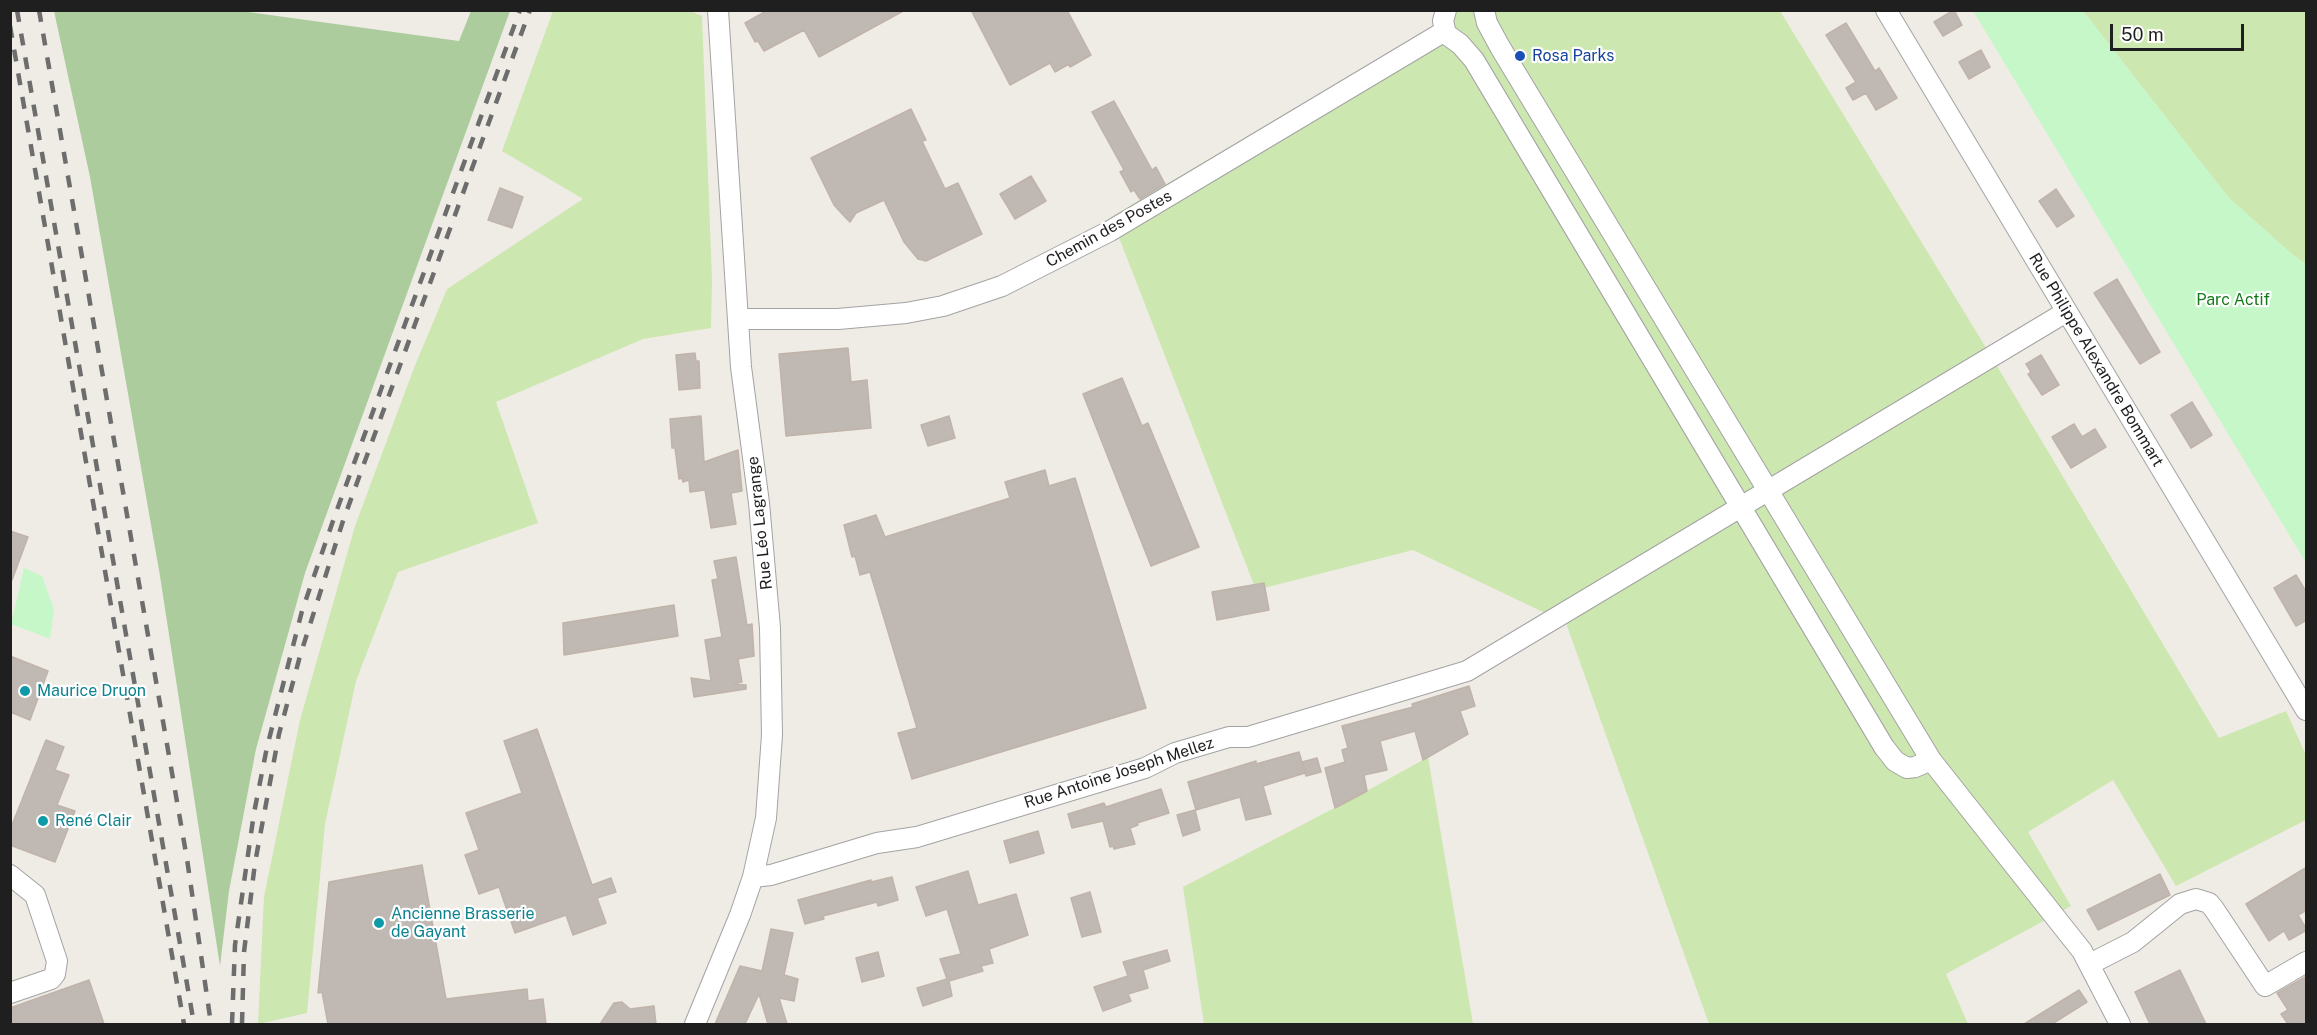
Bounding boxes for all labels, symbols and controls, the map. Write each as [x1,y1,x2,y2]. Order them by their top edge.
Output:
scale bar [2113,12,2246,50]
text: 50 m [2121,24,2164,45]
place label: Rosa Parks [1532,46,1614,66]
marker: Rosa Parks [1513,49,1527,63]
street label: Chemin des Postes [1043,186,1175,272]
street label: Rue Philippe Alexandre Bommart [2025,250,2167,470]
park label: Parc Actif [2196,290,2270,310]
street label: Rue Léo Lagrange [743,455,777,591]
place label: Maurice Druon [37,681,146,701]
marker: Maurice Druon [18,684,32,698]
street label: Rue Antoine Joseph Mellez [1022,733,1216,813]
place label: René Clair [55,811,132,831]
marker: René Clair [36,814,50,828]
place label: Ancienne Brasserie de Gayant [391,904,535,942]
marker: Ancienne Brasserie de Gayant [372,916,386,930]

